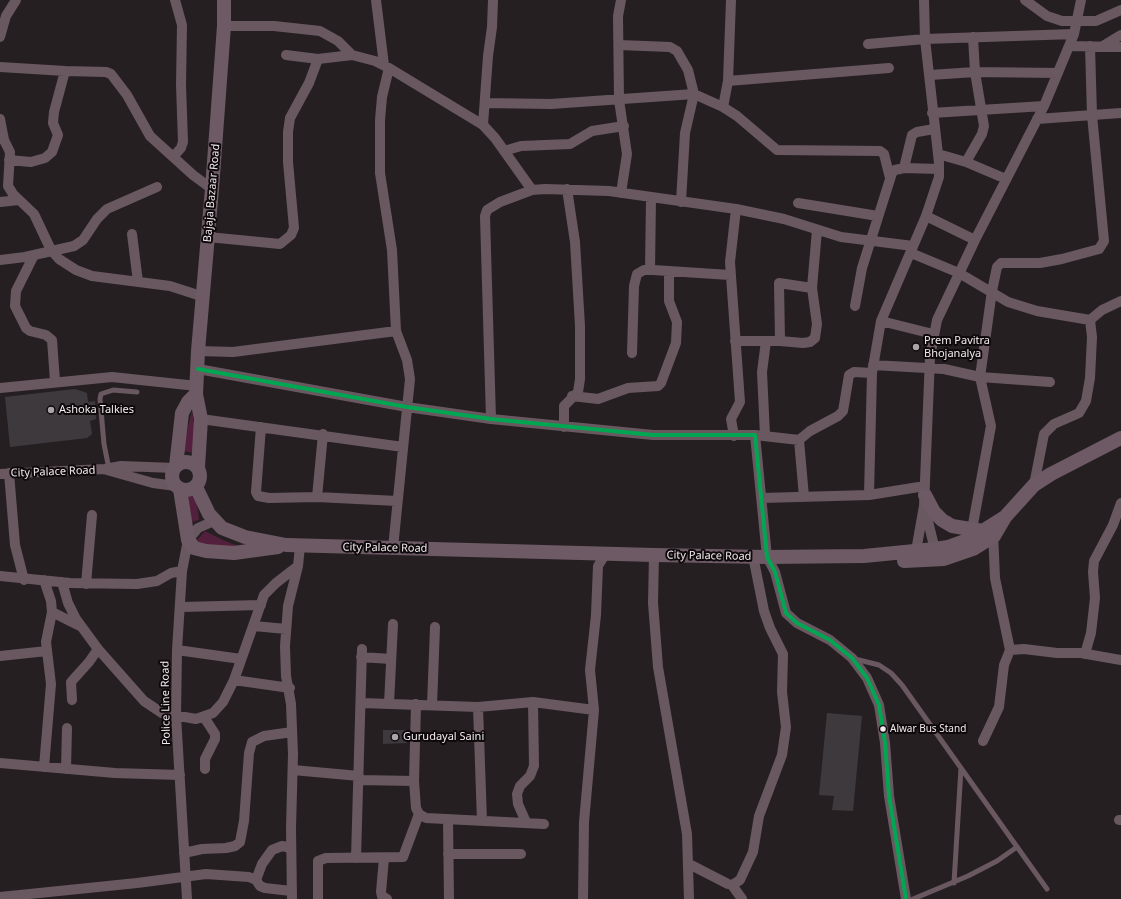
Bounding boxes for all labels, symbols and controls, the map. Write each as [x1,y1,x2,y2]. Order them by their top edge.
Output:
street label: Bajaja Bazaar Road [201,143,223,243]
place label: Prem Pavitra Bhojanalya [924,334,990,360]
marker: Prem Pavitra Bhojanalya [911,342,921,352]
place label: Ashoka Talkies [59,403,134,417]
marker: Ashoka Talkies [46,405,56,415]
street label: City Palace Road [10,464,96,480]
street label: City Palace Road [342,541,428,555]
street label: City Palace Road [666,549,752,563]
street label: Police Line Road [159,661,173,745]
place label: Alwar Bus Stand [890,723,966,735]
marker: Alwar Bus Stand [878,724,888,734]
place label: Gurudayal Saini [403,730,484,744]
marker: Gurudayal Saini [390,732,400,742]

